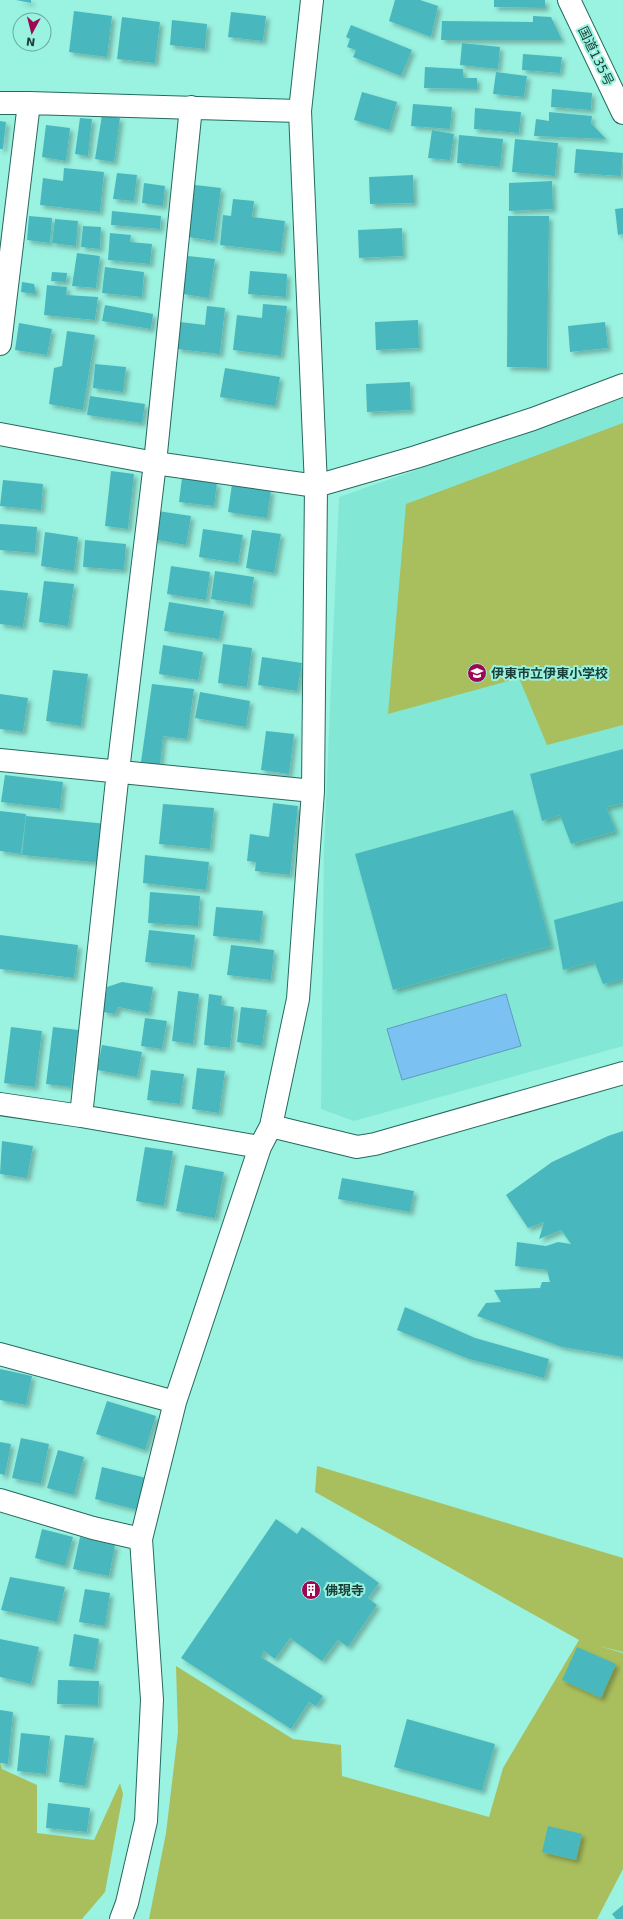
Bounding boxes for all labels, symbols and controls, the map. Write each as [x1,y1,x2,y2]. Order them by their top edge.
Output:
north arrow [12,12,52,52]
street label: 国道135号 [575,24,617,88]
text: N [25,34,36,48]
school or university icon: 伊東市立伊東小学校 [466,662,488,684]
place label: 伊東市立伊東小学校 [491,666,608,681]
building icon: 佛現寺 [300,1579,322,1601]
place label: 佛現寺 [325,1583,364,1598]

